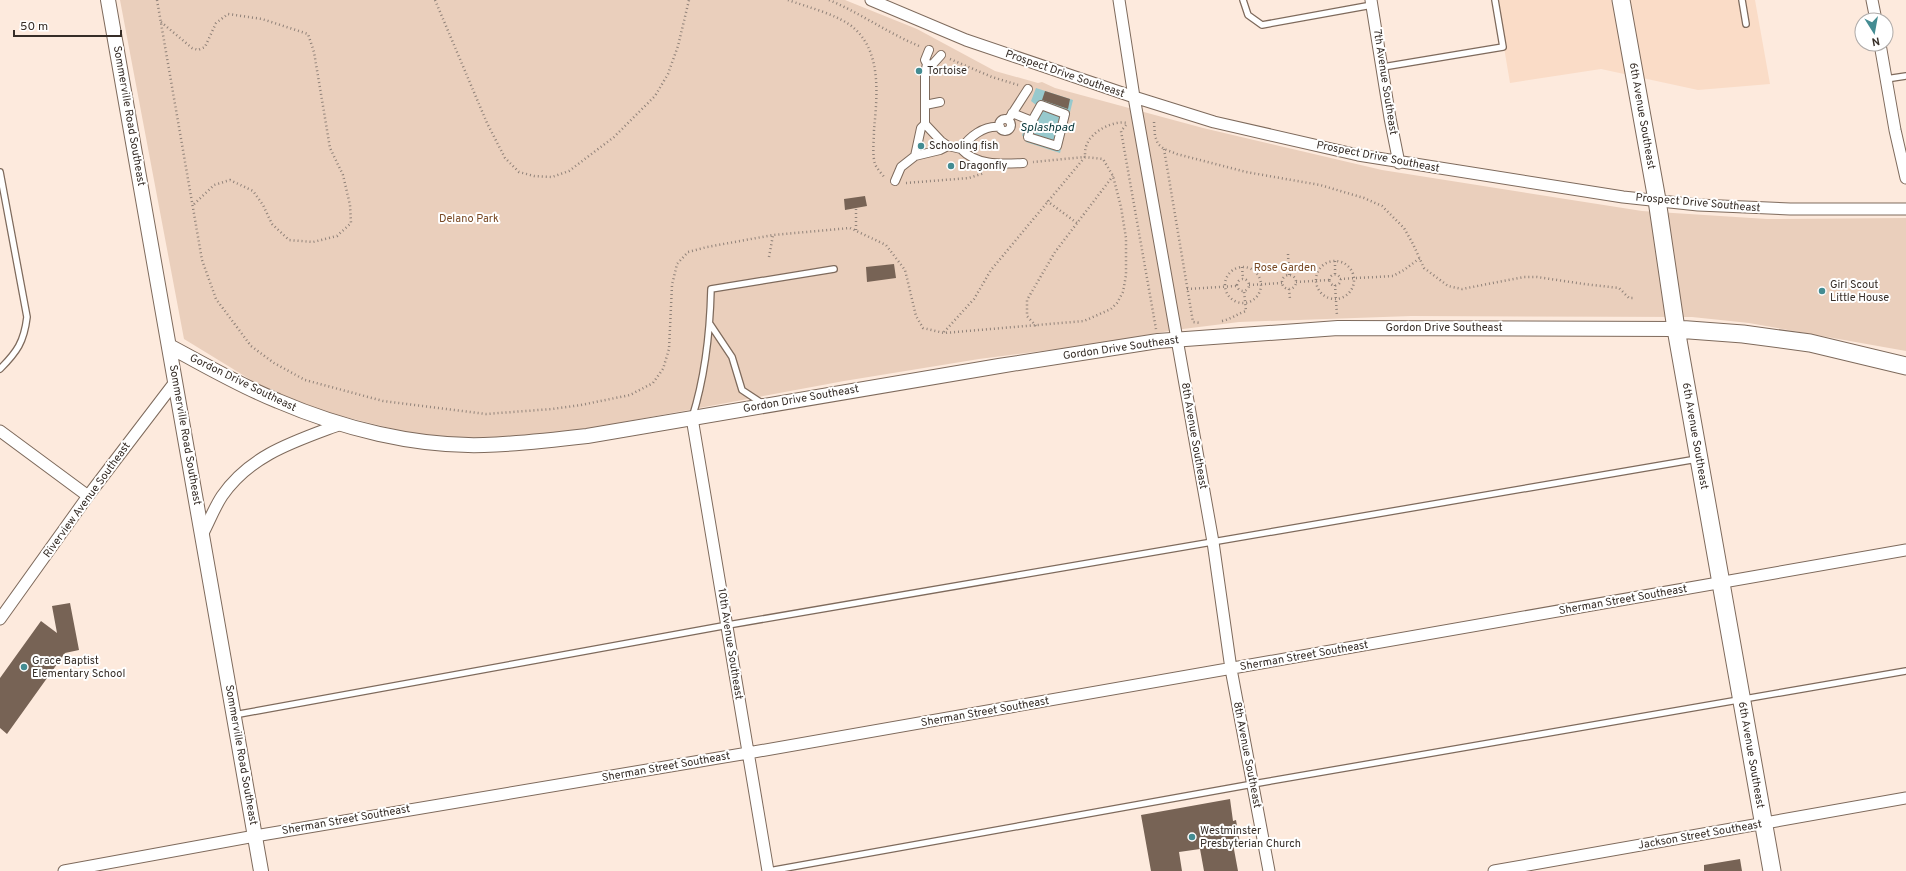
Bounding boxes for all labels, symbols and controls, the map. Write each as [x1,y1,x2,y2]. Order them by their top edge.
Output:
scale bar [14,12,121,38]
north arrow [1854,12,1894,52]
text: 50 m [20,19,48,35]
street label: 7th Avenue Southeast [1370,28,1400,136]
text: N [1871,33,1881,48]
street label: Sommerville Road Southeast [110,45,148,187]
street label: Prospect Drive Southeast [1003,47,1127,101]
street label: 6th Avenue Southeast [1626,62,1658,170]
place label: Tortoise [927,64,967,78]
marker: Tortoise [914,66,924,76]
water label: Splashpad [1020,120,1076,136]
street label: Prospect Drive Southeast [1315,138,1441,176]
place label: Schooling fish [929,139,998,153]
marker: Schooling fish [916,141,926,151]
place label: Dragonfly [959,159,1008,173]
marker: Dragonfly [946,161,956,171]
street label: Prospect Drive Southeast [1635,191,1761,215]
park label: Delano Park [439,212,499,226]
park label: Rose Garden [1254,261,1316,275]
place label: Girl Scout Little House [1830,278,1889,305]
marker: Girl Scout Little House [1817,286,1827,296]
street label: Gordon Drive Southeast [1385,321,1503,335]
street label: Gordon Drive Southeast [1062,333,1180,363]
street label: Gordon Drive Southeast [187,351,299,415]
street label: Sommerville Road Southeast [166,364,204,506]
street label: Gordon Drive Southeast [742,382,860,416]
street label: 8th Avenue Southeast [1178,382,1210,490]
street label: 6th Avenue Southeast [1679,382,1711,490]
street label: Riverview Avenue Southeast [40,439,134,561]
street label: Sherman Street Southeast [1558,582,1688,618]
street label: 10th Avenue Southeast [714,587,746,701]
street label: Sherman Street Southeast [1239,638,1369,674]
place label: Grace Baptist Elementary School [32,654,125,681]
marker: Grace Baptist Elementary School [19,662,29,672]
street label: Sommerville Road Southeast [222,684,260,826]
street label: Sherman Street Southeast [920,694,1050,730]
street label: 8th Avenue Southeast [1230,701,1264,809]
street label: 6th Avenue Southeast [1735,701,1767,809]
street label: Sherman Street Southeast [601,749,731,785]
street label: Sherman Street Southeast [281,802,411,838]
street label: Jackson Street Southeast [1637,817,1763,853]
place label: Westminster Presbyterian Church [1200,824,1301,851]
marker: Westminster Presbyterian Church [1187,832,1197,842]

